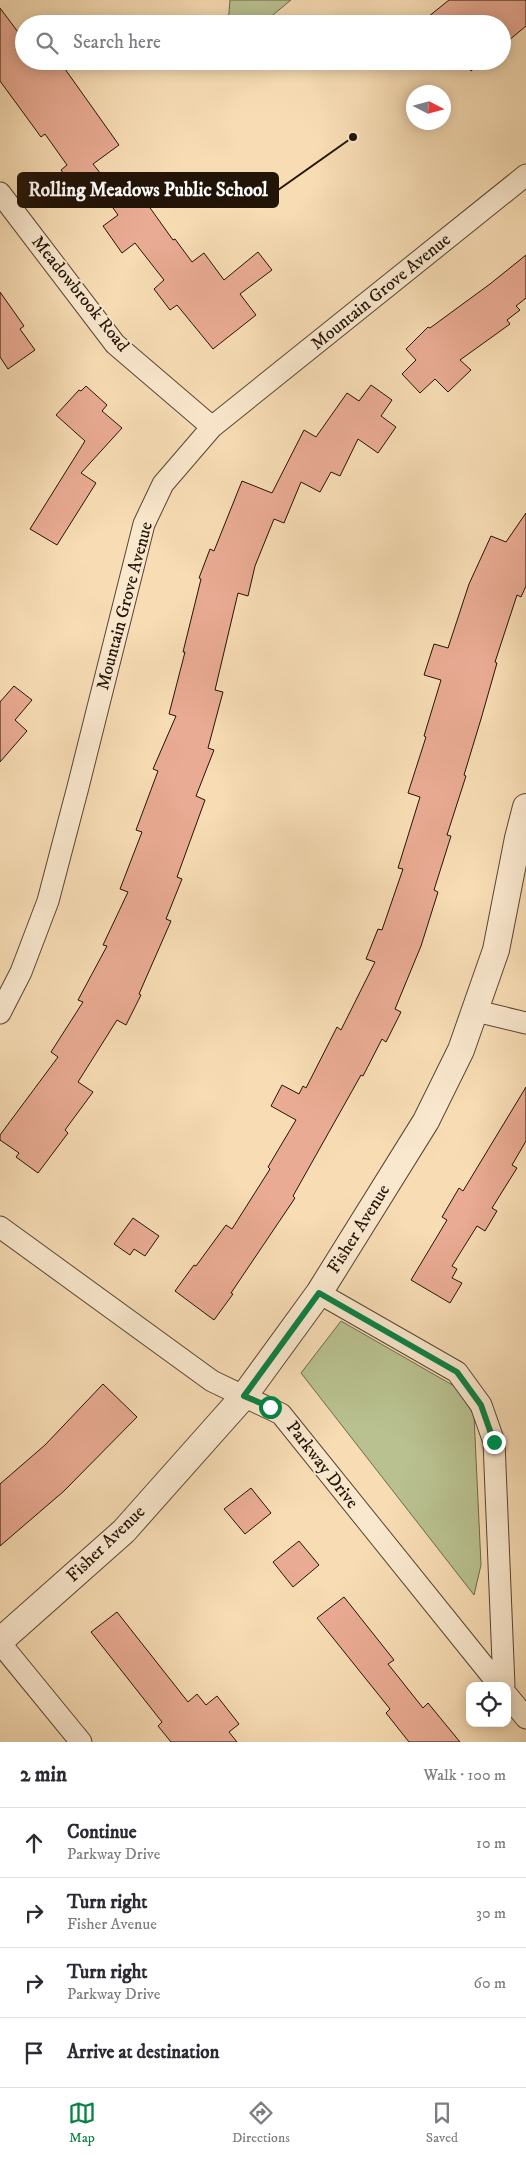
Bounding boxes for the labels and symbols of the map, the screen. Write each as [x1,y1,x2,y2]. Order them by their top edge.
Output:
north arrow [406,85,451,130]
callout: Rolling Meadows Public School [18,173,278,207]
text: Rolling Meadows Public School [28,179,268,202]
street label: Mountain Grove Avenue [307,229,455,355]
street label: Meadowbrook Road [26,231,134,357]
street label: Mountain Grove Avenue [92,519,158,693]
street label: Fisher Avenue [323,1180,395,1278]
route start [259,1396,282,1419]
street label: Parkway Drive [281,1417,363,1513]
route end [483,1431,506,1454]
street label: Fisher Avenue [62,1501,150,1587]

